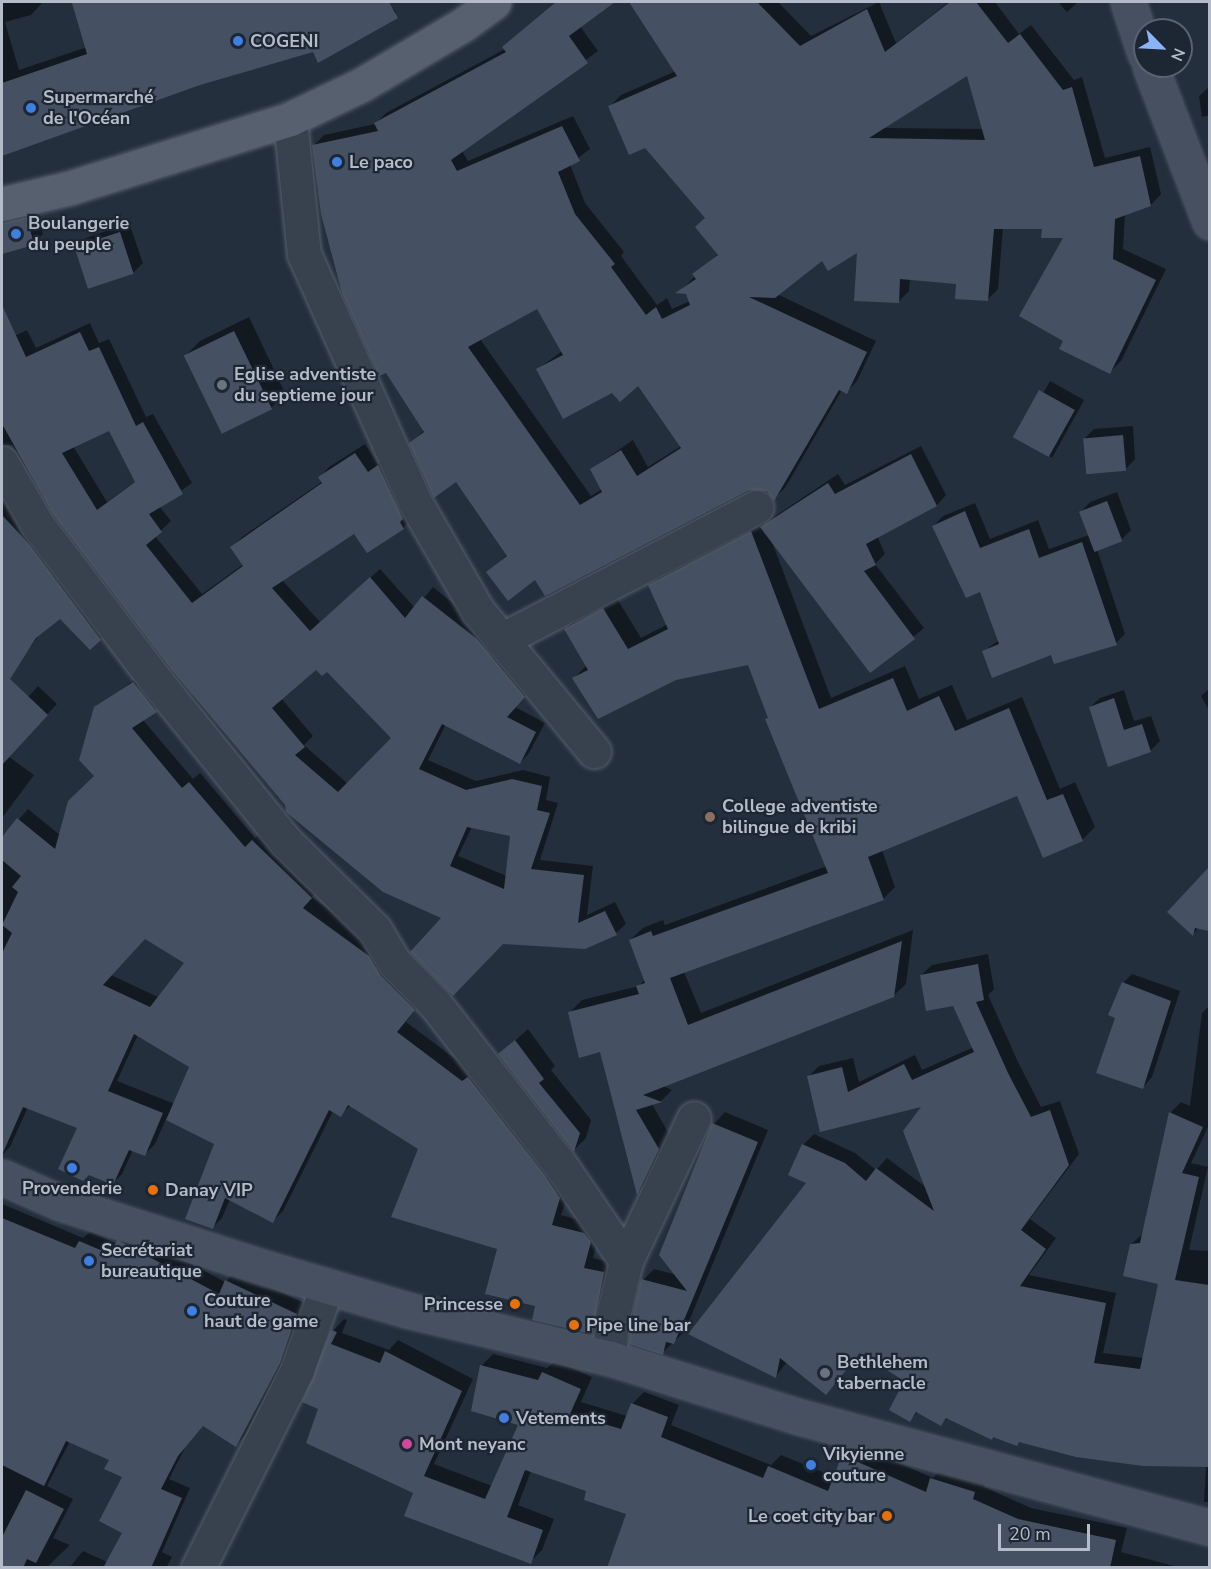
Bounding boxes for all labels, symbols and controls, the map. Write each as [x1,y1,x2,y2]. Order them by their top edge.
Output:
north arrow [1133,18,1193,78]
place label: COGENI [250,30,318,52]
marker: COGENI [231,34,245,48]
text: N [1165,45,1190,64]
place label: Supermarché de l'Océan [43,87,154,130]
marker: Supermarché de l'Océan [24,101,38,115]
place label: Le paco [349,151,413,173]
marker: Le paco [330,155,344,169]
place label: Boulangerie du peuple [28,213,129,256]
marker: Boulangerie du peuple [9,227,23,241]
place label: Eglise adventiste du septieme jour [234,364,376,406]
marker: Eglise adventiste du septieme jour [215,378,229,392]
place label: College adventiste bilingue de kribi [722,796,878,838]
marker: College adventiste bilingue de kribi [703,810,717,824]
marker: Provenderie [65,1161,79,1175]
place label: Provenderie [22,1177,122,1199]
place label: Danay VIP [165,1179,253,1201]
marker: Danay VIP [146,1183,160,1197]
place label: Secrétariat bureautique [101,1240,202,1282]
marker: Secrétariat bureautique [82,1254,96,1268]
place label: Couture haut de game [204,1290,318,1332]
place label: Princesse [424,1293,503,1315]
marker: Princesse [508,1297,522,1311]
marker: Couture haut de game [185,1304,199,1318]
place label: Pipe line bar [586,1314,691,1336]
marker: Pipe line bar [567,1318,581,1332]
place label: Bethlehem tabernacle [837,1352,928,1394]
marker: Bethlehem tabernacle [818,1366,832,1380]
place label: Vetements [516,1407,606,1429]
marker: Vetements [497,1411,511,1425]
place label: Mont neyanc [419,1433,526,1455]
marker: Mont neyanc [400,1437,414,1451]
place label: Vikyienne couture [823,1444,904,1486]
marker: Vikyienne couture [804,1458,818,1472]
place label: Le coet city bar [748,1505,875,1527]
marker: Le coet city bar [880,1509,894,1523]
scale bar [1001,1512,1092,1550]
text: 20 m [1009,1522,1051,1546]

